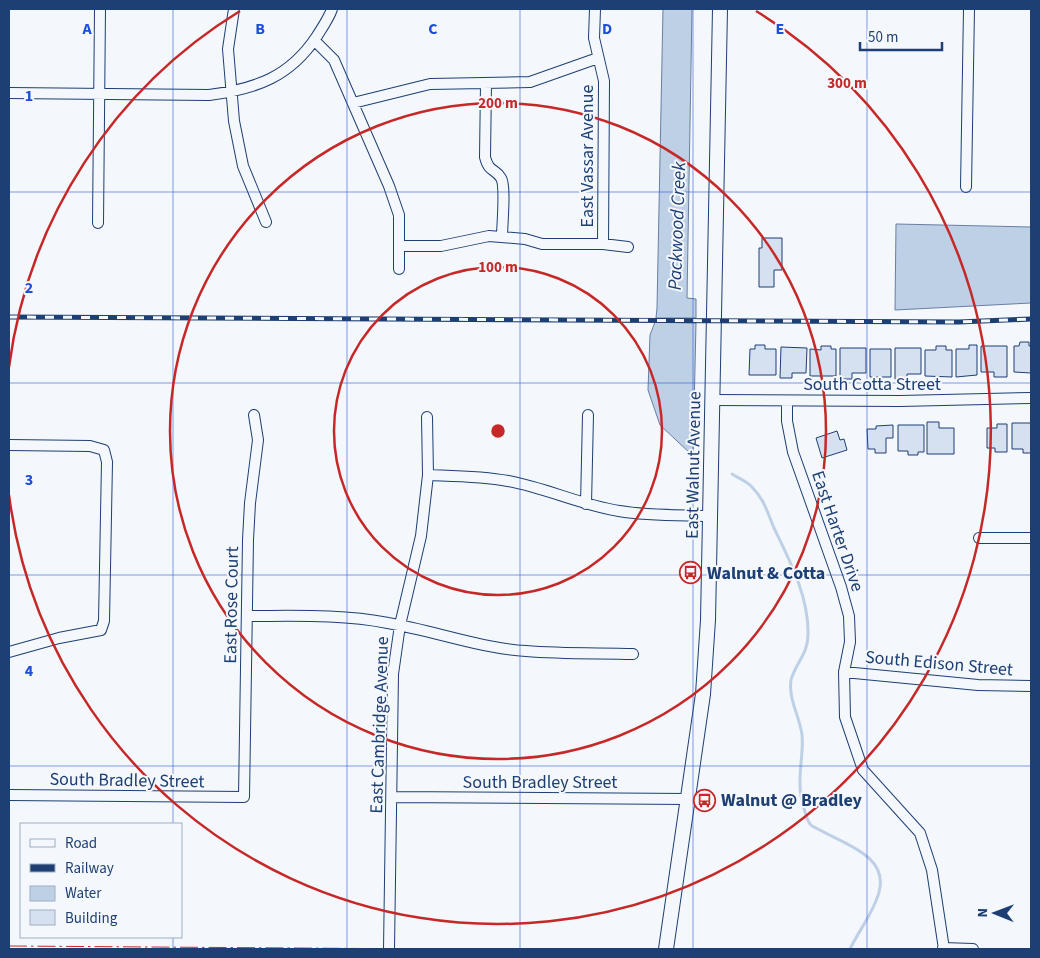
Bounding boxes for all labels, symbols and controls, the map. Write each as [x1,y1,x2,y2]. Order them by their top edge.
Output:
text: A [81,18,92,40]
text: B [255,18,265,40]
text: C [428,18,438,40]
text: D [602,18,612,40]
text: E [776,18,784,40]
scale bar [860,20,942,52]
text: 50 m [868,27,898,48]
text: 300 m [827,73,867,94]
text: 1 [25,85,33,107]
street label: East Vassar Avenue [575,85,600,227]
text: 200 m [478,93,518,114]
water label: Packwood Creek [662,160,693,291]
text: 100 m [478,257,518,278]
text: 2 [25,277,33,299]
street label: South Cotta Street [803,372,941,397]
street label: East Walnut Avenue [680,391,707,539]
centre of rings [489,422,507,440]
street label: East Harter Drive [805,467,870,595]
text: 3 [25,469,33,491]
street label: East Rose Court [218,546,245,664]
bus stop icon: Walnut & Cotta [679,561,703,585]
place label: Walnut & Cotta [707,561,825,586]
street label: East Cambridge Avenue [364,636,395,814]
street label: South Edison Street [864,645,1014,682]
text: 4 [25,660,34,682]
street label: South Bradley Street [49,767,205,794]
street label: South Bradley Street [463,770,617,795]
bus stop icon: Walnut @ Bradley [693,788,717,812]
place label: Walnut @ Bradley [721,788,863,813]
legend [20,823,182,938]
text: Road [65,833,97,854]
text: Railway [65,858,114,879]
text: Water [65,883,102,904]
north arrow [970,888,1020,938]
text: Building [65,908,118,929]
text: N [973,908,993,918]

